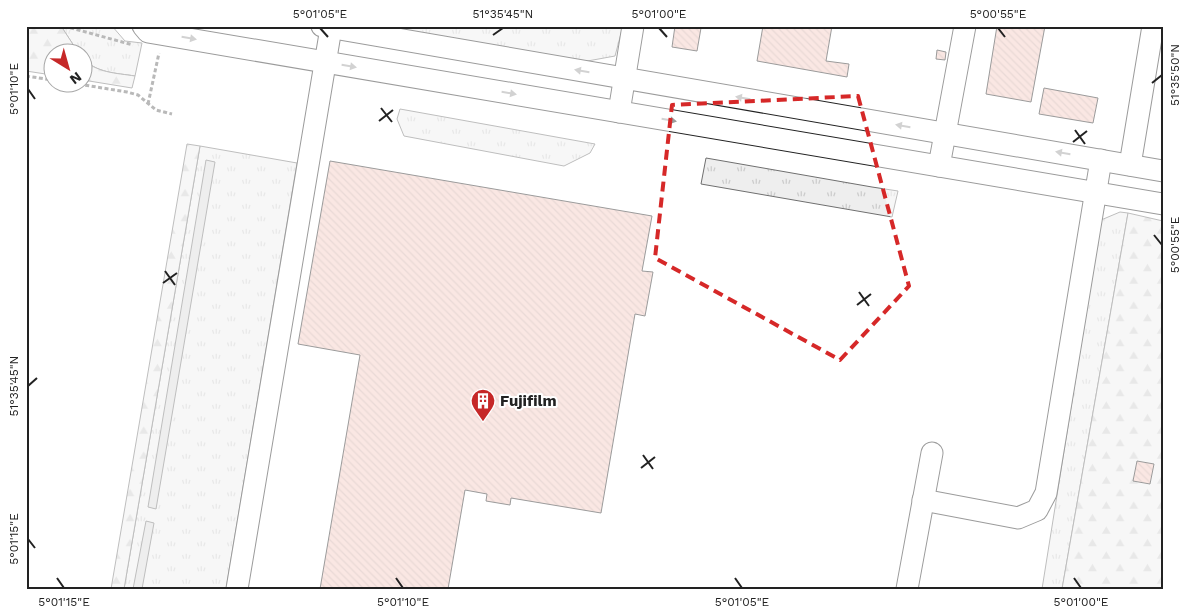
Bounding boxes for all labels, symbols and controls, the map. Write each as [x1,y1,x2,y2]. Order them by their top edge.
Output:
text: 5°01'05"E [293,7,348,21]
text: 51°35'45"N [473,7,533,21]
text: 5°01'00"E [632,7,687,21]
text: 5°00'55"E [970,7,1027,21]
one-way arrow [181,35,197,43]
north arrow [42,42,92,92]
text: 51°35'50"N [1168,44,1182,106]
one-way arrow [341,62,357,70]
text: 5°01'10"E [7,63,21,115]
one-way arrow [574,67,590,75]
text: N [67,69,85,88]
one-way arrow [501,89,517,97]
one-way arrow [734,94,750,102]
one-way arrow [662,117,678,125]
one-way arrow [894,121,910,129]
one-way arrow [1055,149,1071,157]
text: 5°00'55"E [1168,216,1182,273]
text: 51°35'45"N [7,356,21,416]
building icon: Fujifilm [470,388,496,422]
place label: Fujifilm [500,392,557,410]
text: 5°01'15"E [7,513,21,565]
text: 5°01'15"E [38,595,90,609]
text: 5°01'10"E [377,595,429,609]
text: 5°01'05"E [715,595,770,609]
text: 5°01'00"E [1054,595,1109,609]

